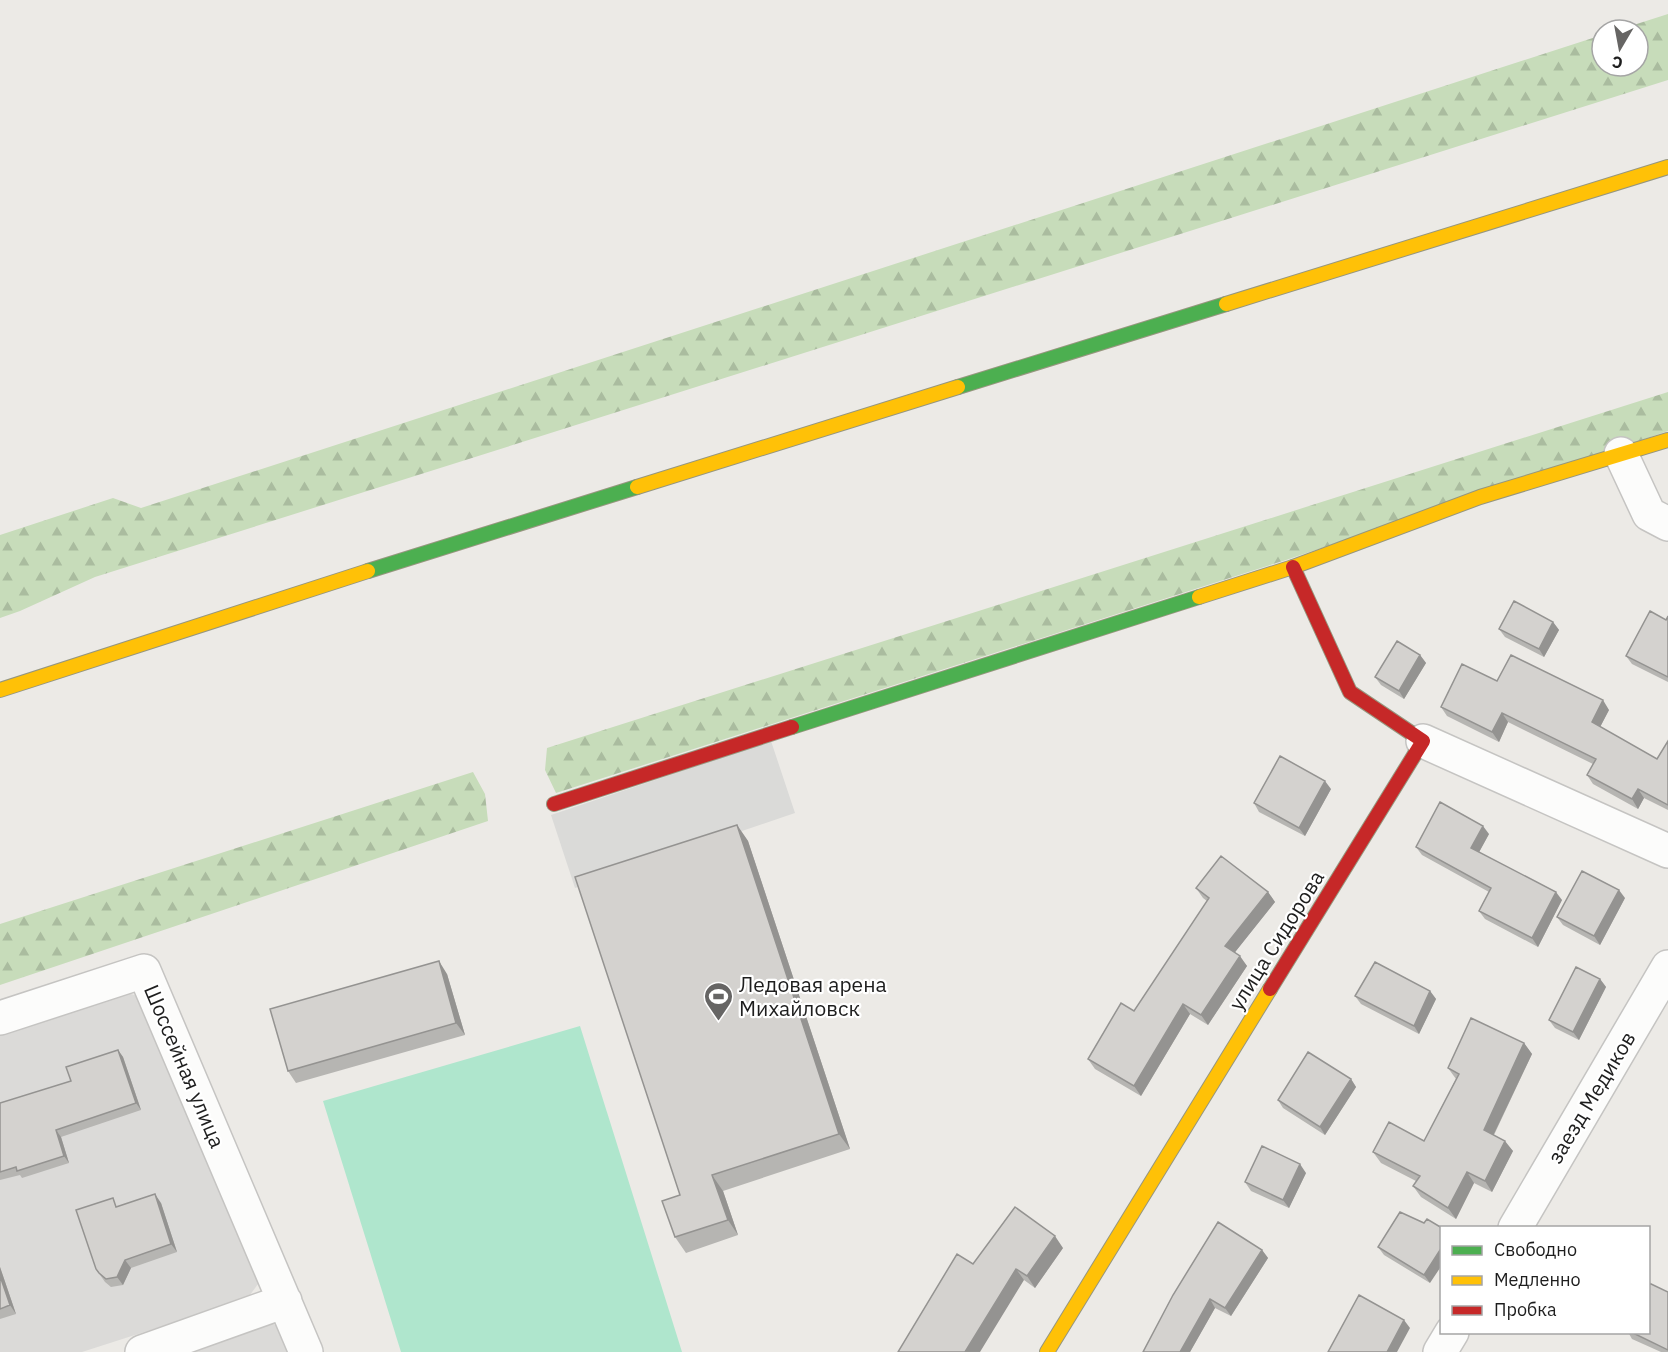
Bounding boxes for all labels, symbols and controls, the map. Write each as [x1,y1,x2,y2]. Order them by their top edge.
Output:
north arrow [1590,18,1650,78]
text: С [1611,52,1624,74]
street label: улица Сидорова [1222,865,1330,1015]
place label: Ледовая арена Михайловск [739,970,887,1022]
street label: Шоссейная улица [138,980,232,1152]
sports icon: Ледовая арена Михайловск [702,980,734,1022]
street label: заезд Медиков [1541,1026,1641,1168]
legend [1440,1226,1650,1334]
text: Свободно [1494,1238,1577,1261]
text: Медленно [1494,1268,1581,1291]
text: Пробка [1494,1298,1557,1321]

